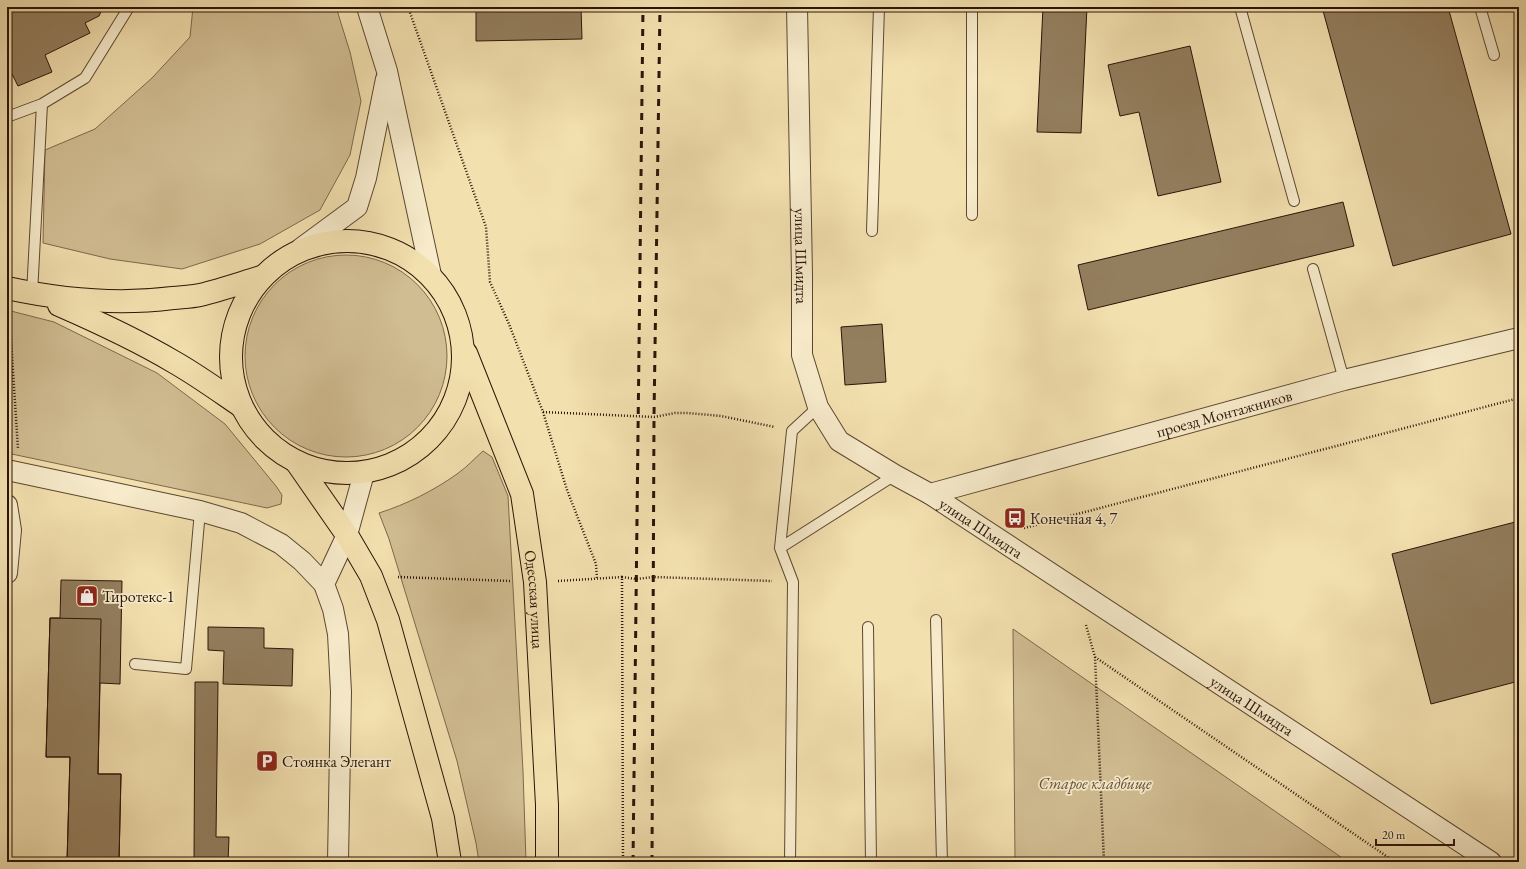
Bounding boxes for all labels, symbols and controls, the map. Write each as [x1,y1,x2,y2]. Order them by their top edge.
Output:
street label: улица Шмидта [790,208,812,304]
street label: проезд Монтажников [1154,385,1295,442]
street label: улица Шмидта [935,493,1027,563]
bus stop icon: Конечная 4, 7 [1002,505,1028,531]
place label: Конечная 4, 7 [1030,508,1118,529]
street label: Одесская улица [519,549,549,650]
shop icon: Тиротекс-1 [74,583,100,609]
place label: Тиротекс-1 [102,586,175,607]
street label: улица Шмидта [1206,671,1298,741]
parking icon: Стоянка Элегант [254,748,280,774]
place label: Стоянка Элегант [282,751,391,772]
park label: Старое кладбище [1039,773,1152,794]
scale bar [1376,821,1454,847]
text: 20 m [1382,827,1406,843]

